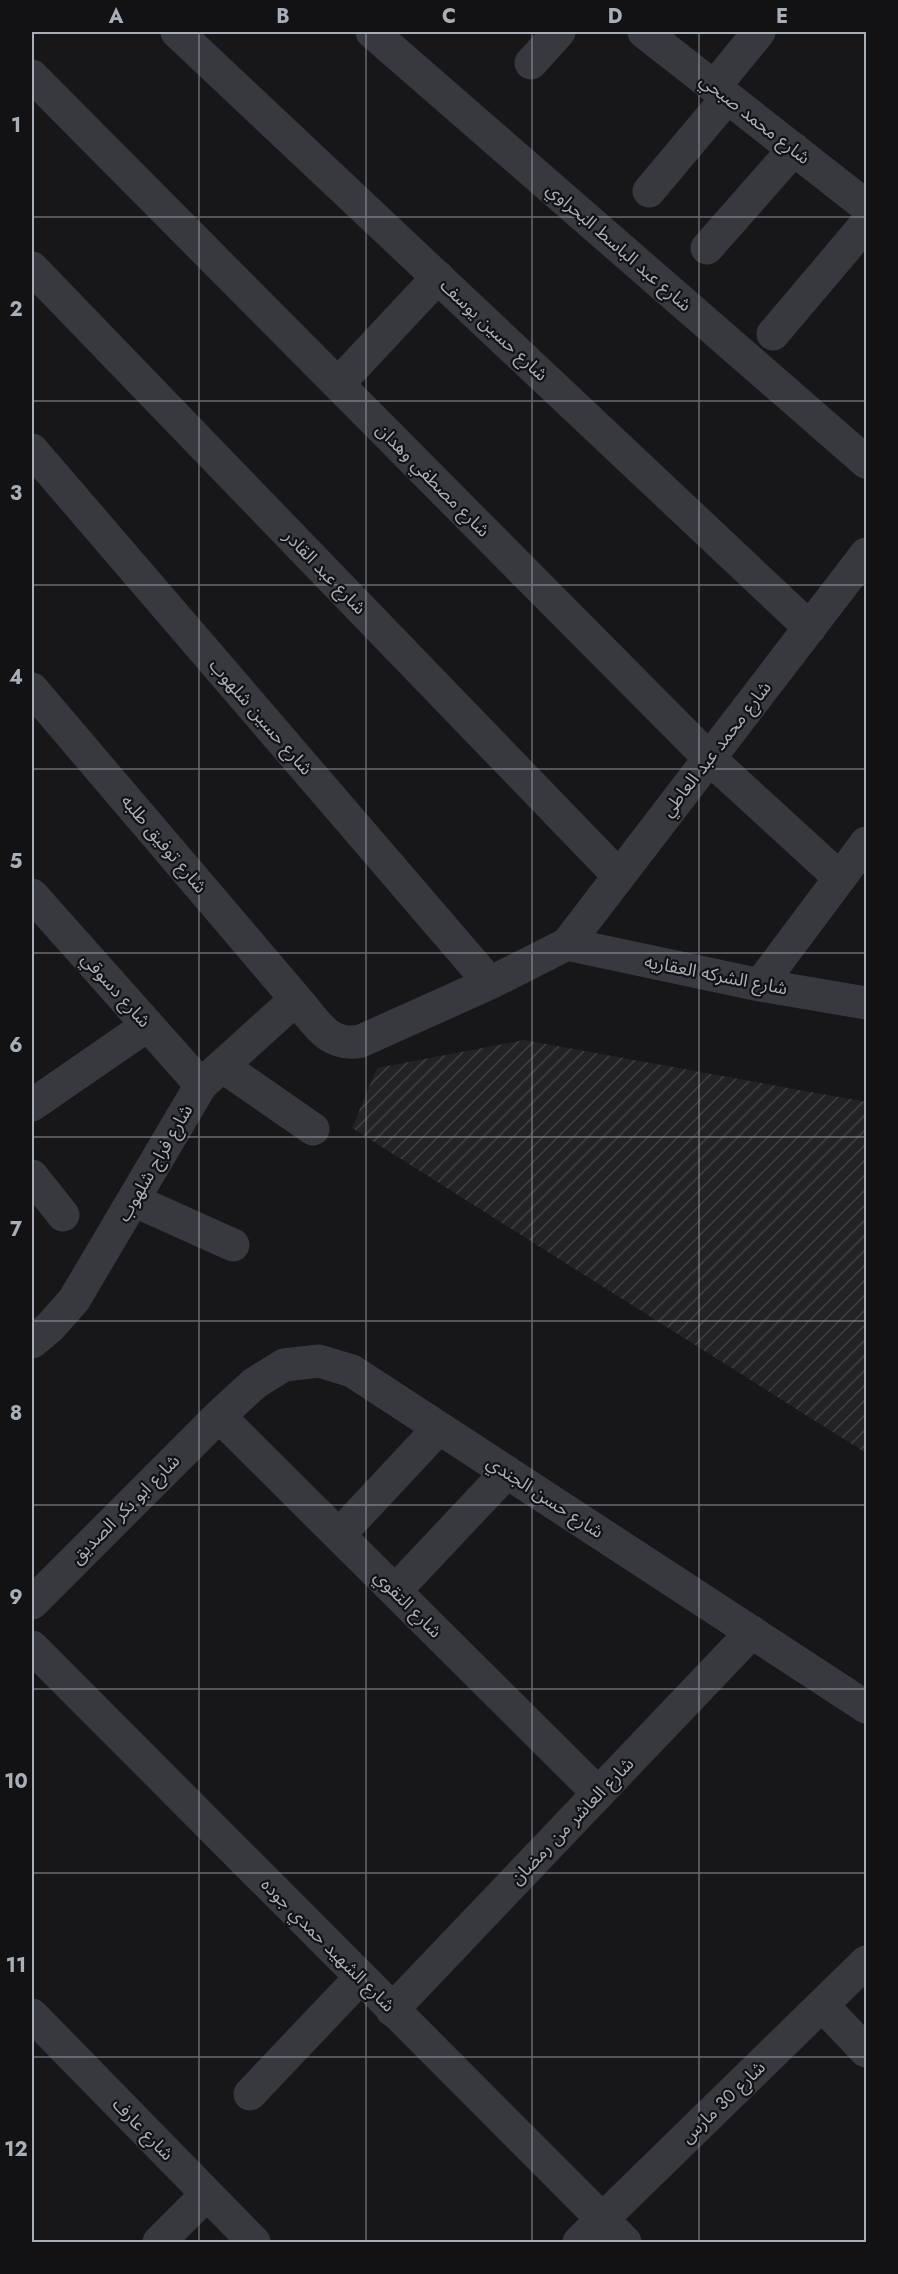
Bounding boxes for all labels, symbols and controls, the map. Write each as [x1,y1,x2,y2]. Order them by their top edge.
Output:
text: A [108,2,124,31]
text: B [276,2,290,31]
text: C [442,2,456,31]
text: D [608,2,622,31]
text: E [776,2,788,31]
street label: شارع محمد صبحي [694,68,816,171]
text: 1 [11,111,21,140]
street label: شارع عبد الباسط البحراوي [540,177,697,318]
street label: شارع حسين يوسف [433,273,554,388]
text: 2 [9,295,23,324]
street label: شارع مصطفي وهدان [369,417,496,544]
text: 3 [10,479,22,508]
street label: شارع عبد القادر [276,523,372,621]
street label: شارع حسين شلهوب [202,653,319,782]
text: 4 [9,663,23,692]
street label: شارع محمد عبد العاطي [655,676,778,823]
street label: شارع توفيق طلبه [114,789,213,900]
text: 5 [10,847,23,876]
street label: شارع دسوقي [74,947,157,1034]
street label: شارع الشركه العقاريه [642,948,790,1003]
text: 6 [9,1031,23,1060]
street label: شارع فراج شلهوب [111,1100,200,1227]
text: 7 [10,1215,23,1244]
text: 8 [10,1399,22,1428]
street label: شارع ابو بكر الصديق [64,1448,186,1570]
street label: شارع حسن الجندي [481,1449,609,1545]
street label: شارع التقوي [367,1564,448,1645]
text: 9 [9,1583,23,1612]
street label: شارع العاشر من رمضان [504,1751,641,1891]
text: 10 [4,1767,28,1796]
street label: شارع الشهيد حمدي جوده [254,1872,401,2019]
text: 11 [6,1951,26,1980]
street label: شارع 30 مارس [675,2055,772,2150]
street label: شارع عارف [106,2092,180,2167]
text: 12 [4,2135,28,2164]

